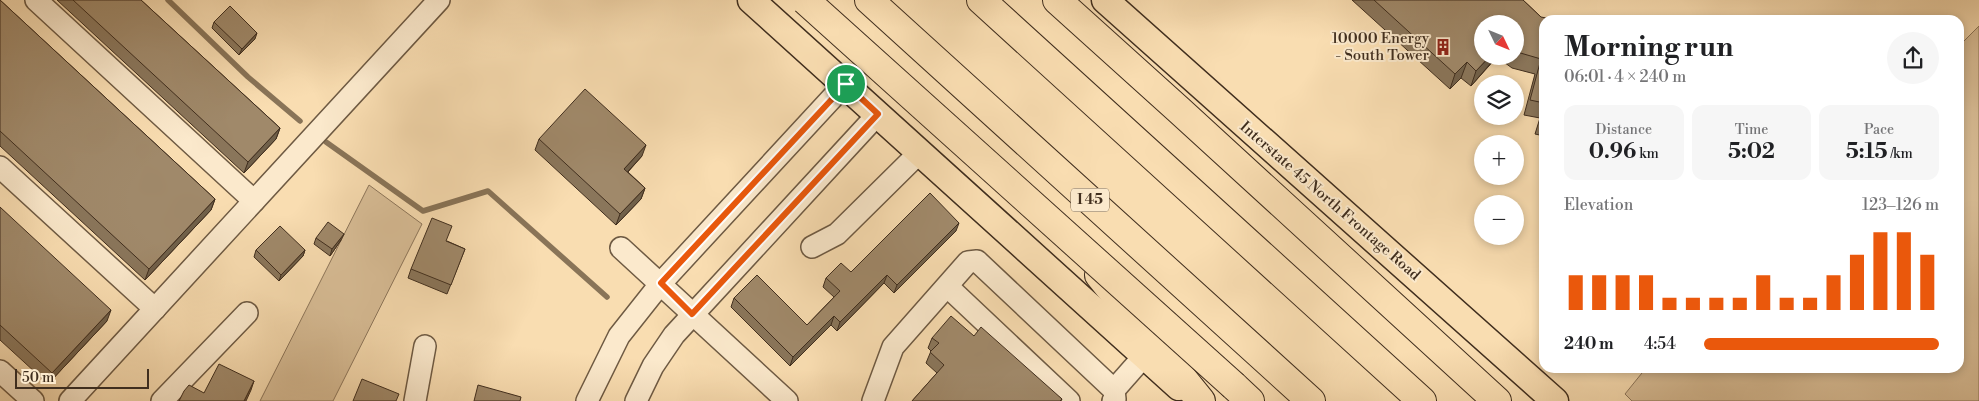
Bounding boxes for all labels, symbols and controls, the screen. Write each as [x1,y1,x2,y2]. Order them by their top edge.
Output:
north arrow [1474,15,1524,65]
map controls [1474,15,1524,245]
place label: 10000 Energy - South Tower [1332,29,1430,65]
text: Morning run [1564,30,1733,65]
button: share [1887,32,1939,84]
building icon: 10000 Energy - South Tower [1433,37,1453,57]
pin [825,63,867,105]
text: 06:01 · 4 × 240 m [1564,67,1686,87]
icon: arrive [832,70,860,98]
button: layers [1474,75,1524,125]
street label: Interstate 45 North Frontage Road [1236,117,1425,285]
text: Distance [1596,121,1652,139]
text: Time [1735,121,1768,139]
text: Pace [1864,121,1894,139]
button: + [1474,135,1524,185]
text: 0.96 [1589,139,1636,165]
text: 5:02 [1728,139,1775,165]
text: 5:15 [1846,139,1888,165]
text: km [1636,145,1659,163]
text: /km [1888,145,1913,163]
road number: I 45 [1071,188,1109,212]
button: − [1474,195,1524,245]
text: Elevation [1564,195,1633,215]
text: 123–126 m [1862,195,1939,215]
text: 240 m [1564,334,1614,354]
text: 4:54 [1644,334,1676,354]
scale bar [15,366,149,389]
text: 50 m [22,369,54,387]

